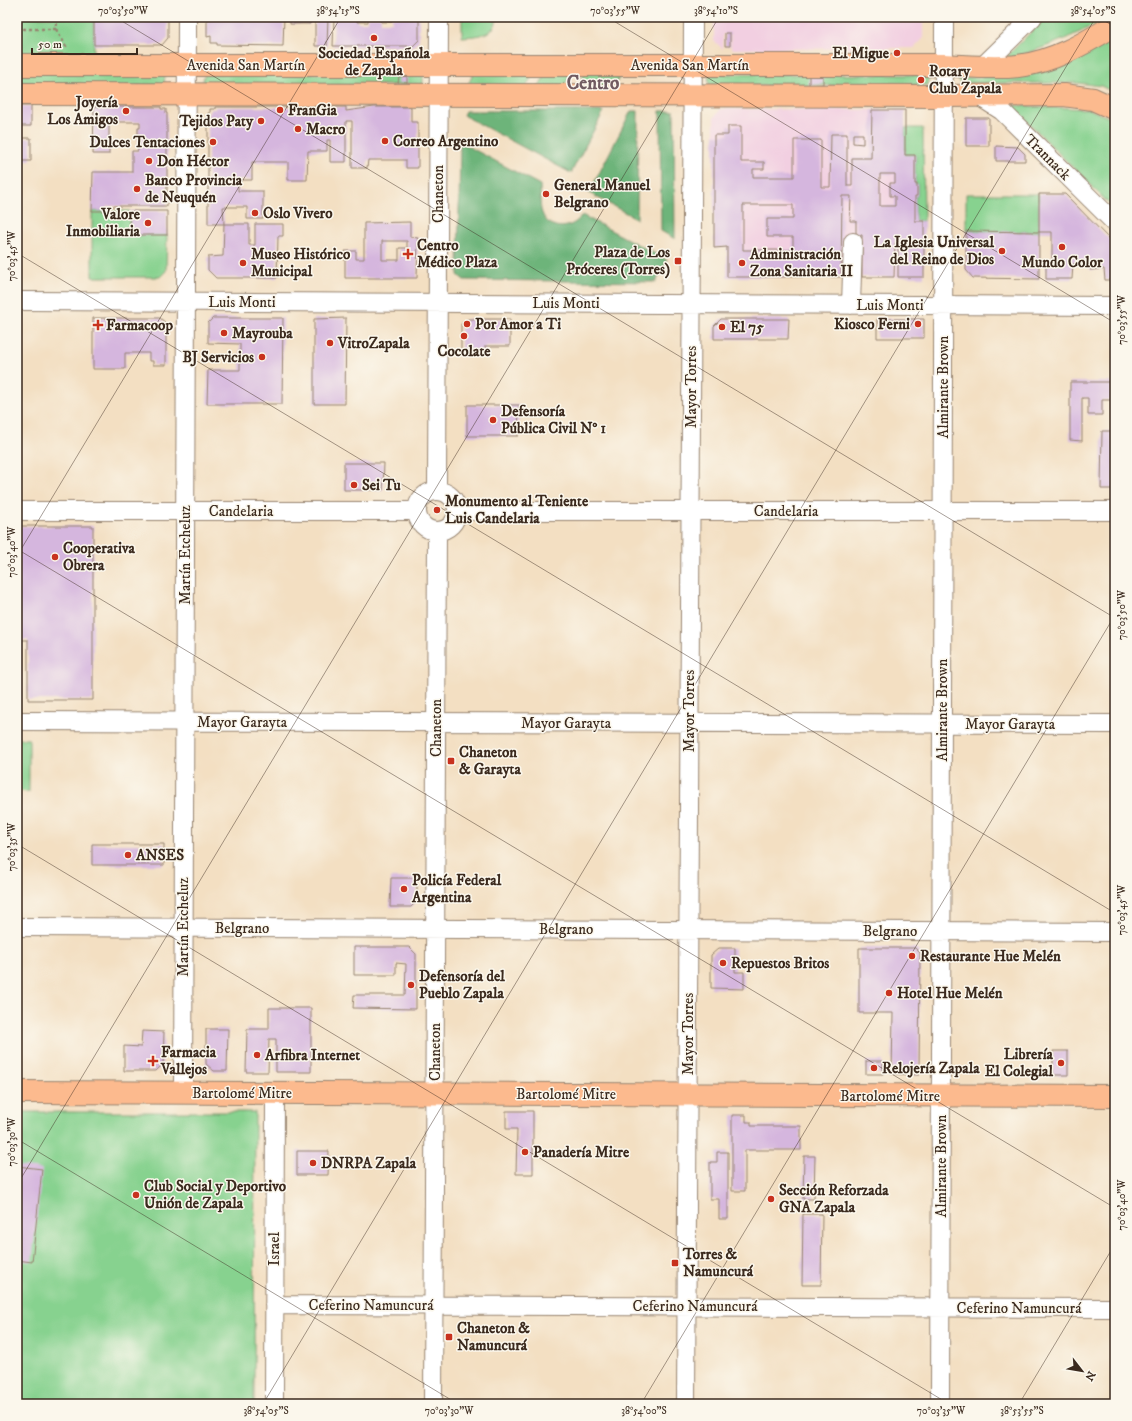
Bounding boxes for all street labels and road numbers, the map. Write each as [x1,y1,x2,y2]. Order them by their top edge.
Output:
street label: Avenida San Martín [187,56,305,75]
street label: Avenida San Martín [631,56,749,75]
street label: Trannack [1021,130,1075,185]
street label: Chaneton [429,165,448,223]
street label: Luis Monti [208,293,276,312]
street label: Luis Monti [532,294,600,313]
street label: Luis Monti [856,296,924,315]
street label: Almirante Brown [934,335,953,438]
street label: Mayor Torres [682,346,701,428]
street label: Candelaria [209,502,274,521]
street label: Candelaria [754,502,819,521]
street label: Martín Etcheluz [176,505,195,605]
street label: Almirante Brown [933,658,952,761]
street label: Mayor Torres [680,670,699,752]
street label: Chaneton [427,699,446,757]
street label: Mayor Garayta [197,713,288,732]
street label: Mayor Garayta [521,714,612,733]
street label: Mayor Garayta [965,715,1056,734]
street label: Martín Etcheluz [174,877,193,977]
street label: Belgrano [215,919,269,938]
street label: Belgrano [539,920,593,939]
street label: Belgrano [863,922,917,941]
street label: Mayor Torres [679,993,698,1075]
street label: Chaneton [426,1023,445,1081]
street label: Bartolomé Mitre [192,1084,292,1103]
street label: Bartolomé Mitre [516,1085,616,1104]
street label: Bartolomé Mitre [840,1087,940,1106]
street label: Almirante Brown [932,1114,951,1217]
street label: Israel [265,1232,284,1266]
street label: Ceferino Namuncurá [308,1296,434,1315]
street label: Ceferino Namuncurá [632,1297,758,1316]
street label: Ceferino Namuncurá [956,1299,1082,1318]

